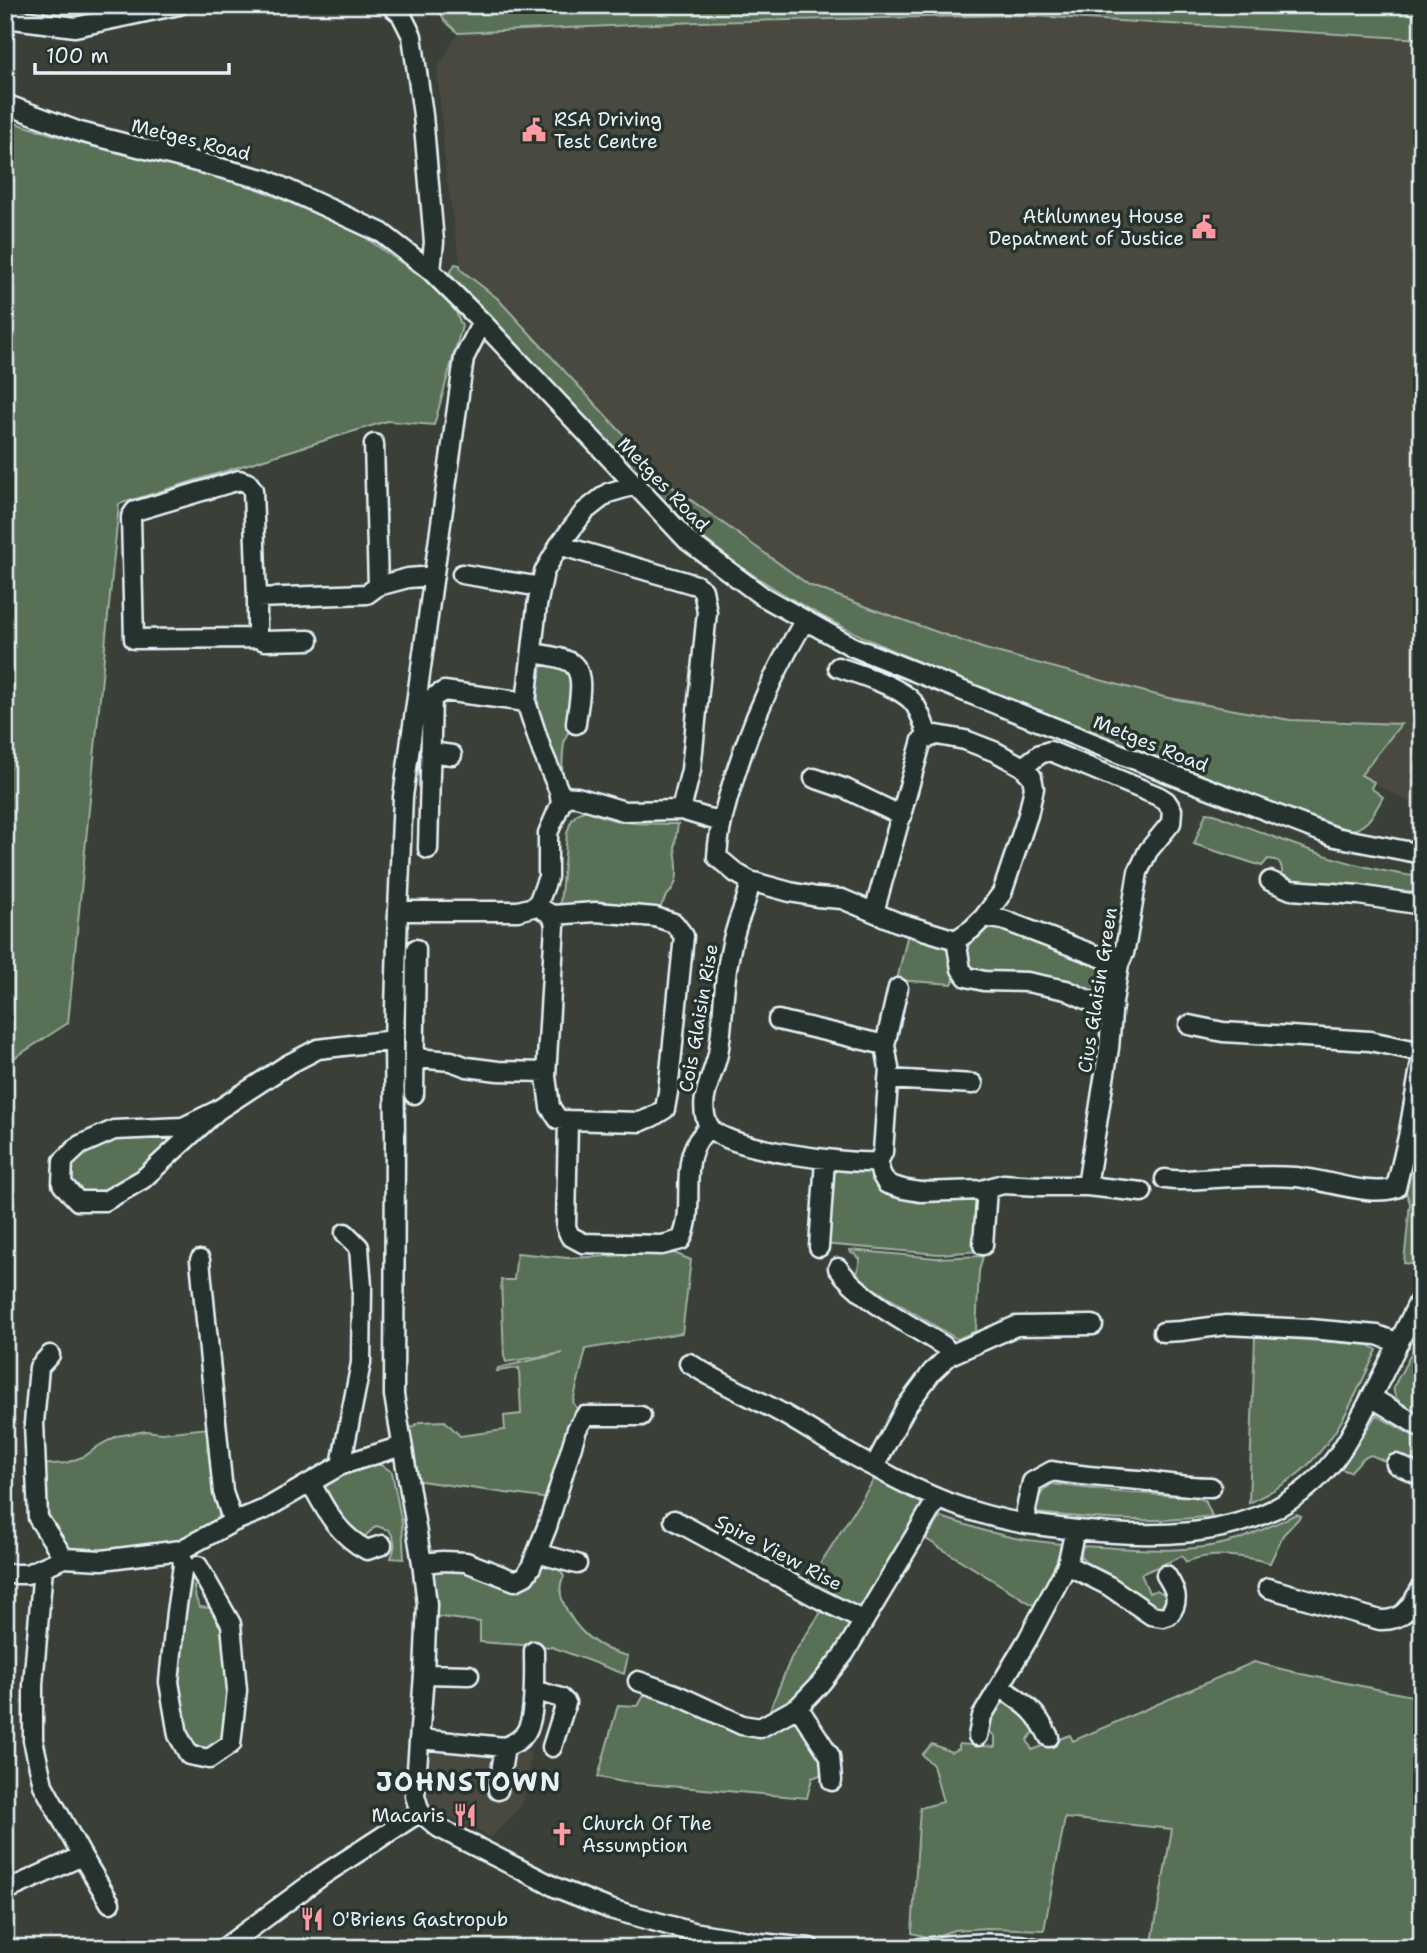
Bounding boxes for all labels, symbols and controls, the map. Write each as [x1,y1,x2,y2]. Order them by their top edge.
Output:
scale bar [35,32,229,76]
text: 100 m [46,42,109,70]
place label: RSA Driving Test Centre [554,107,662,154]
street label: Metges Road [129,113,253,166]
public building icon: RSA Driving Test Centre [520,116,548,144]
place label: Athlumney House Depatment of Justice [989,204,1184,251]
public building icon: Athlumney House Depatment of Justice [1190,213,1218,241]
street label: Metges Road [612,432,715,537]
street label: Metges Road [1090,709,1212,778]
street label: Cius Glaisin Green [1072,905,1123,1075]
street label: Cois Glaisin Rise [673,942,724,1094]
street label: Spire View Rise [711,1509,847,1596]
district label: JOHNSTOWN [376,1764,562,1799]
restaurant icon: Macaris [451,1801,479,1829]
place label: Macaris [372,1803,445,1828]
place label: Church Of The Assumption [582,1811,712,1858]
church icon: Church Of The Assumption [548,1820,576,1848]
restaurant icon: O'Briens Gastropub [298,1905,326,1933]
place label: O'Briens Gastropub [332,1907,508,1932]

